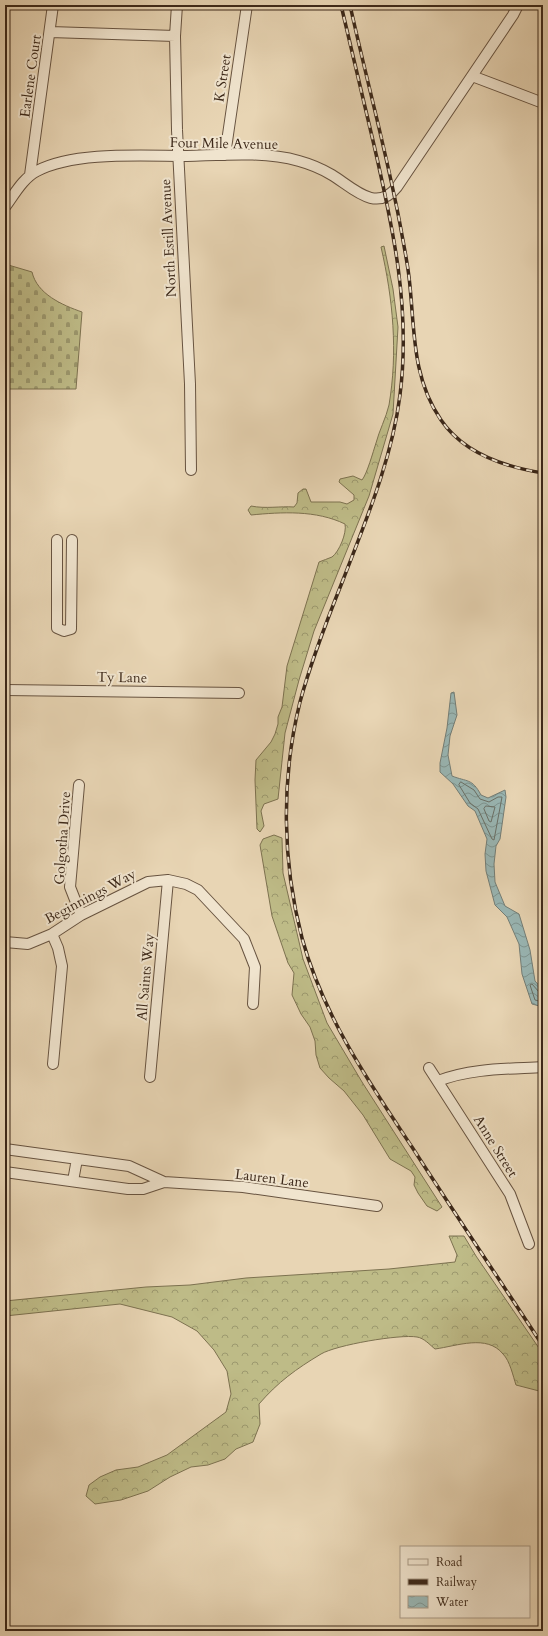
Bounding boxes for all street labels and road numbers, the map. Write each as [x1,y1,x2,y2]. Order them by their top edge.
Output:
street label: Earlene Court [15,33,46,119]
street label: K Street [209,52,236,103]
street label: Four Mile Avenue [170,133,278,154]
street label: North Estill Avenue [156,178,181,298]
street label: Ty Lane [97,668,147,687]
street label: Golgotha Drive [50,791,75,885]
street label: Beginnings Way [41,864,140,928]
street label: All Saints Way [132,932,159,1021]
street label: Anne Street [469,1112,522,1181]
street label: Lauren Lane [234,1165,310,1192]

